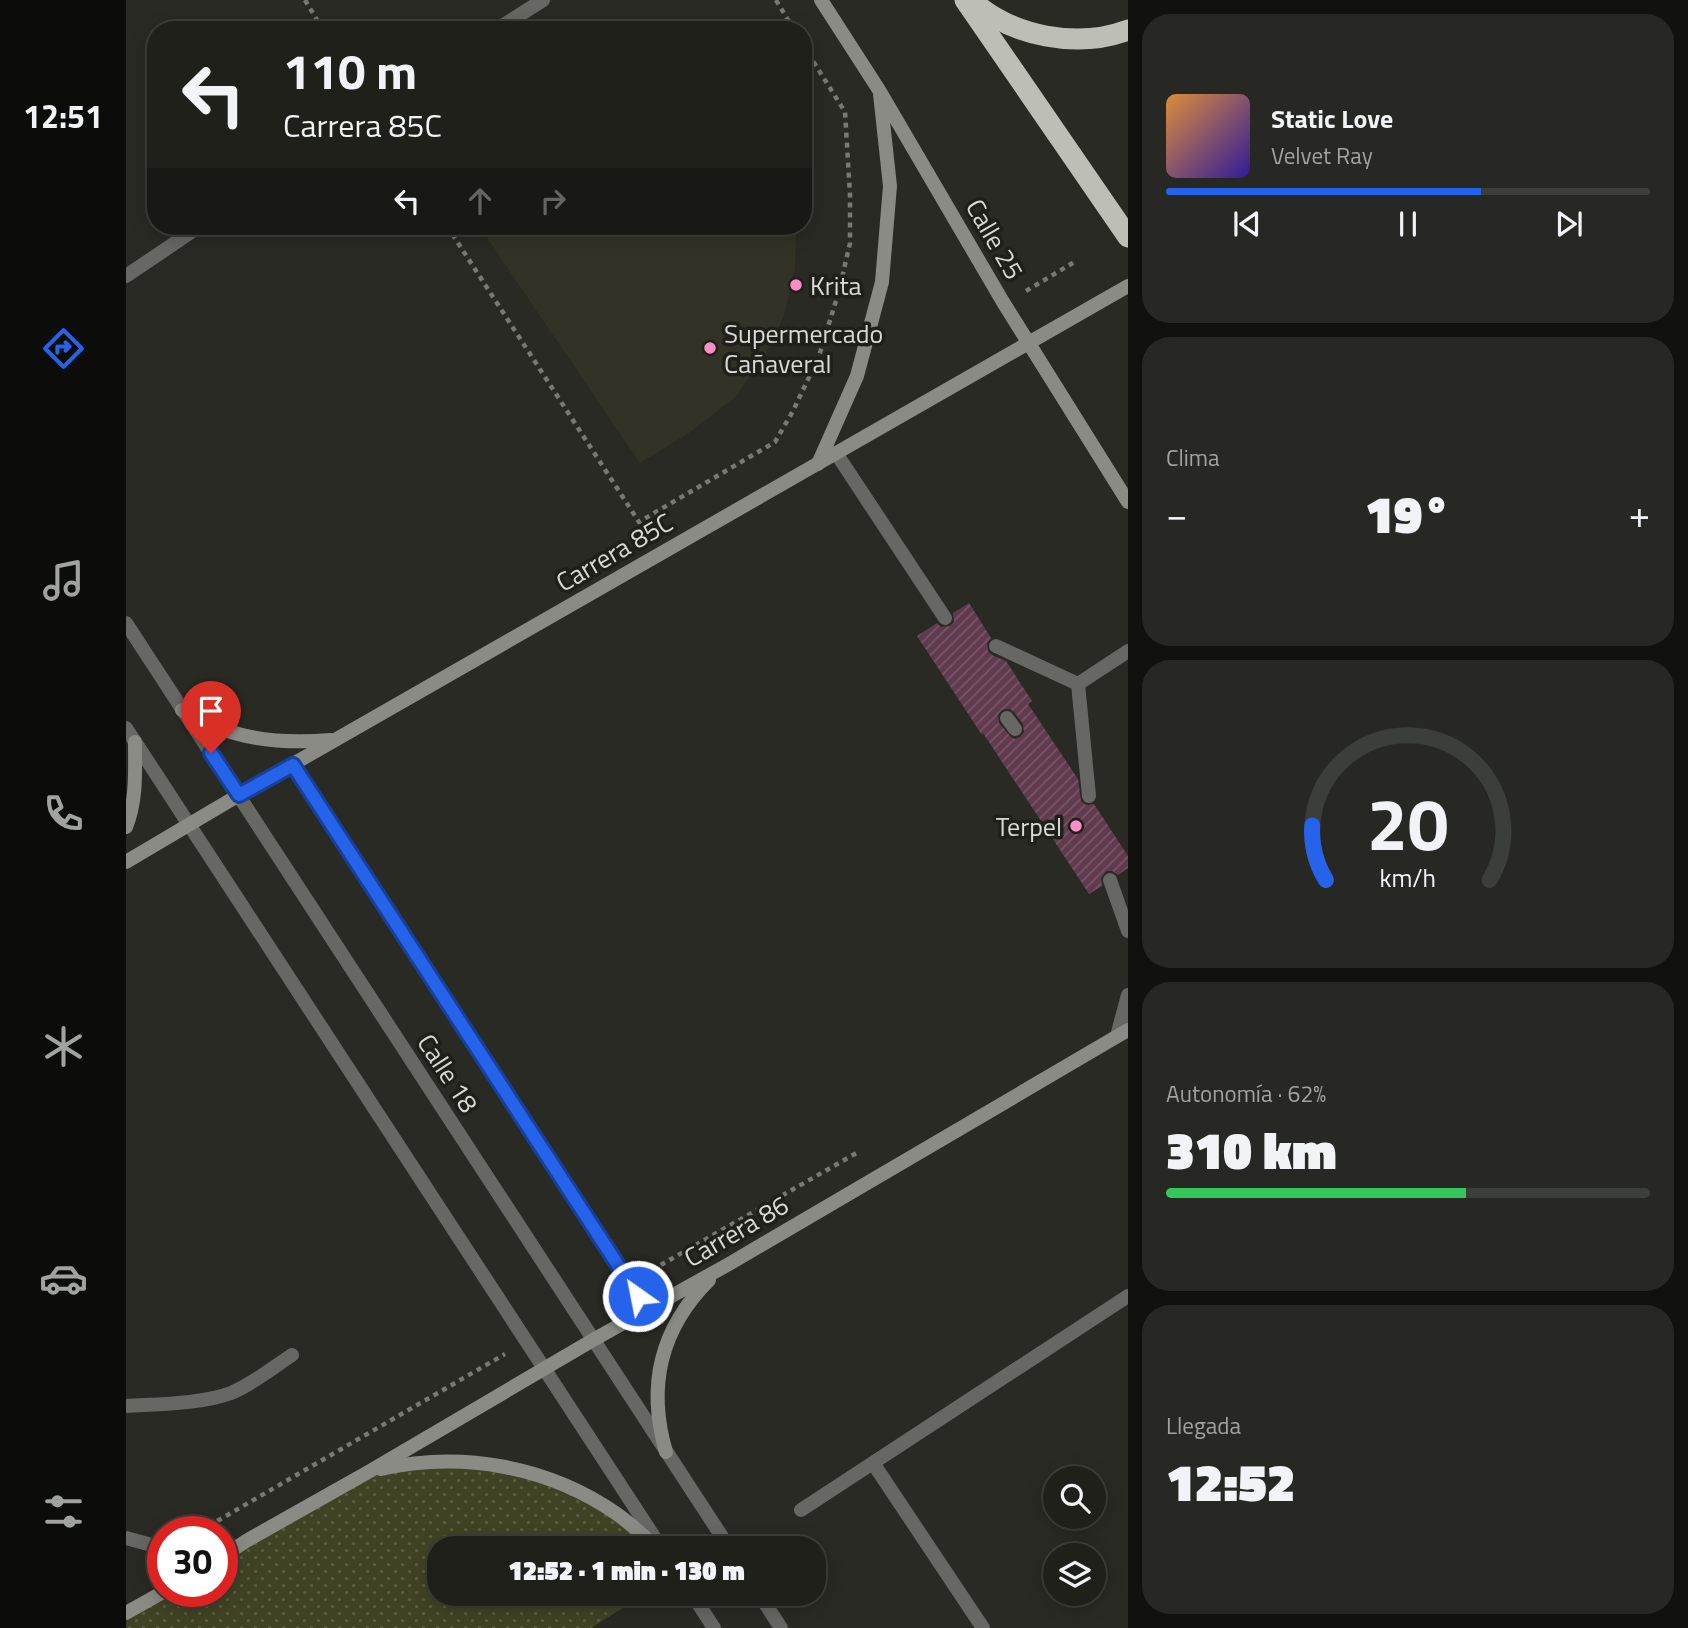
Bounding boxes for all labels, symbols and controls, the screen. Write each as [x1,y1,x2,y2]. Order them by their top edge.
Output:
text: 110 m [283,33,417,108]
icon: left [168,49,259,140]
text: 12:51 [23,92,103,140]
text: Static Love [1271,99,1393,138]
text: Carrera 85C [283,101,442,149]
text: Velvet Ray [1271,138,1373,173]
icon: left [388,182,426,220]
icon: ahead [461,182,499,220]
icon: right [534,182,572,220]
street label: Calle 25 [956,192,1034,286]
icon: previous [1228,205,1266,243]
icon: pause [1389,205,1427,243]
icon: next [1550,205,1588,243]
place label: Krita [810,266,862,305]
marker: Krita [788,277,804,293]
place label: Supermercado Cañaveral [724,314,883,383]
icon: directions [39,324,88,373]
marker: Supermercado Cañaveral [702,340,718,356]
text: Clima [1166,440,1220,475]
text: 19° [1365,474,1451,553]
text: − [1166,485,1187,543]
text: + [1629,485,1650,543]
street label: Carrera 85C [548,503,680,601]
icon: music [39,556,88,605]
pin [181,681,241,753]
icon: arrive [192,692,230,730]
text: 20 [1367,768,1449,878]
icon: phone [39,789,88,838]
place label: Terpel [996,807,1062,846]
marker: Terpel [1068,818,1084,834]
text: km/h [1380,859,1436,897]
icon: climate [39,1022,88,1071]
street label: Calle 18 [408,1026,488,1120]
text: Autonomía · 62% [1166,1076,1326,1111]
text: 310 km [1166,1110,1337,1189]
street label: Carrera 86 [676,1185,796,1277]
icon: car [39,1254,88,1303]
position arrow [601,1259,675,1333]
text: Llegada [1166,1408,1241,1443]
text: 12:52 [1166,1442,1295,1521]
map controls [1043,1466,1106,1606]
button: search [1043,1466,1106,1529]
icon: filters [39,1487,88,1536]
speed limit sign: 30 [147,1516,238,1607]
button: layers [1043,1543,1106,1606]
text: 12:52 · 1 min · 130 m [508,1551,745,1590]

